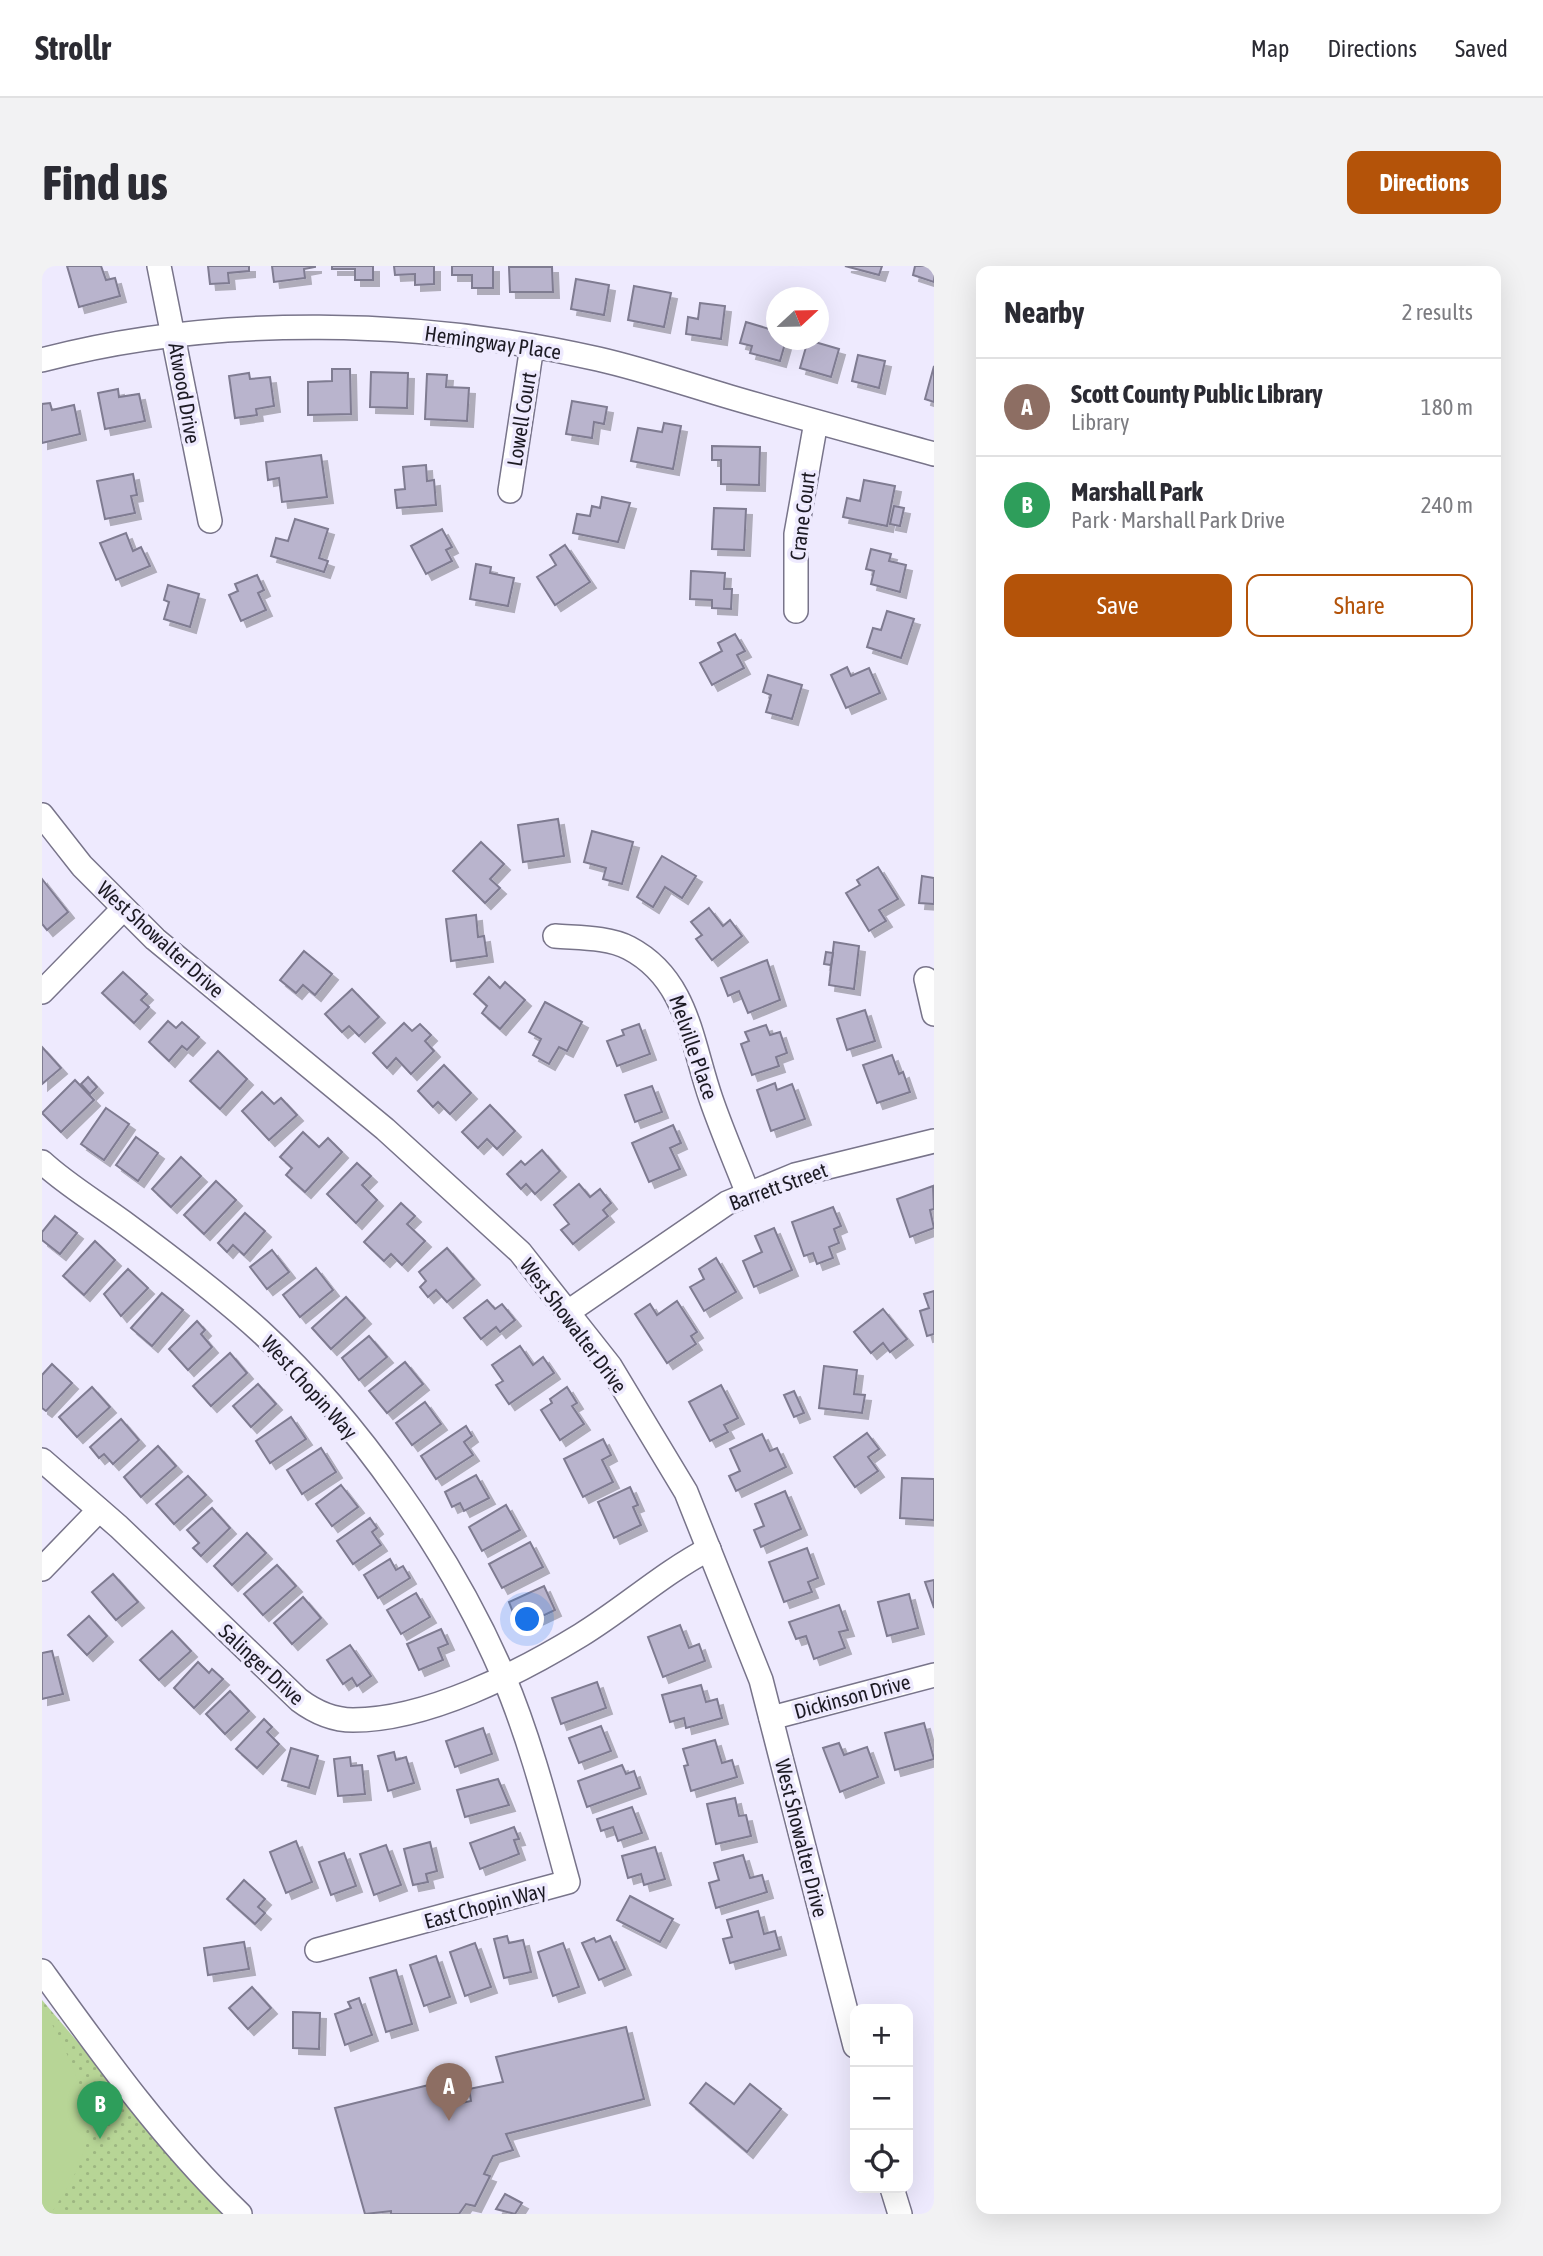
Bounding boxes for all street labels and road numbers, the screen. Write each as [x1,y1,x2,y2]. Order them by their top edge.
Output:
street label: Hemingway Place [423,321,563,363]
street label: Atwood Drive [164,341,206,445]
street label: Lowell Court [502,370,540,468]
street label: Crane Court [785,470,819,562]
street label: West Showalter Drive [93,876,229,1002]
street label: Melville Place [665,992,723,1102]
street label: Barrett Street [726,1157,830,1215]
street label: West Showalter Drive [516,1253,632,1397]
street label: West Chopin Way [257,1330,363,1444]
street label: Salinger Drive [215,1619,309,1709]
street label: Dickinson Drive [791,1669,913,1723]
street label: West Showalter Drive [771,1757,833,1919]
street label: East Chopin Way [421,1877,549,1933]

